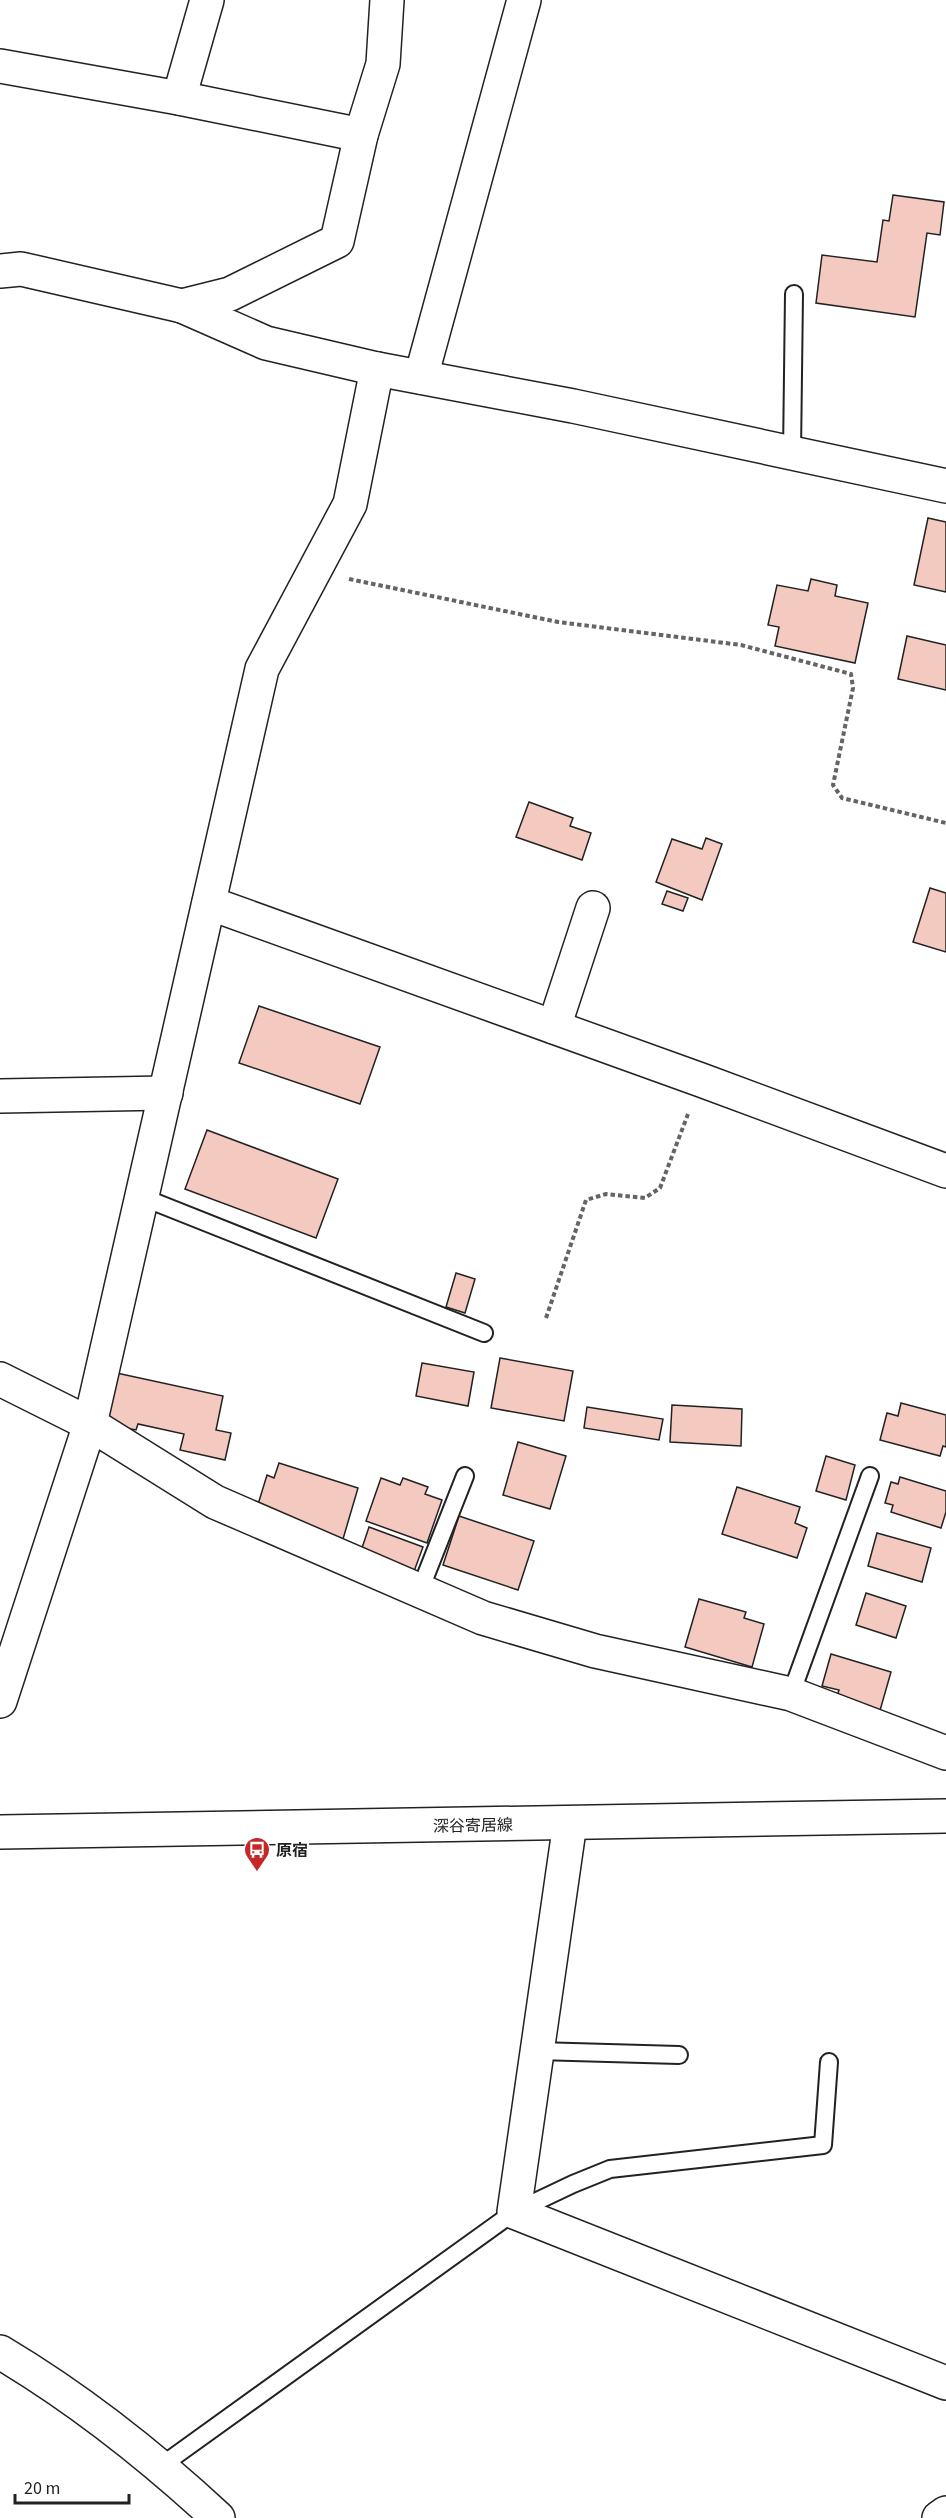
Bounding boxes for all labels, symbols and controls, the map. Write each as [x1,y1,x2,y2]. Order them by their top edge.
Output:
street label: 深谷寄居線 [433,1814,513,1838]
bus stop icon: 原宿 [242,1835,272,1873]
place label: 原宿 [276,1840,308,1862]
scale bar [15,2467,129,2505]
text: 20 m [24,2476,60,2501]

